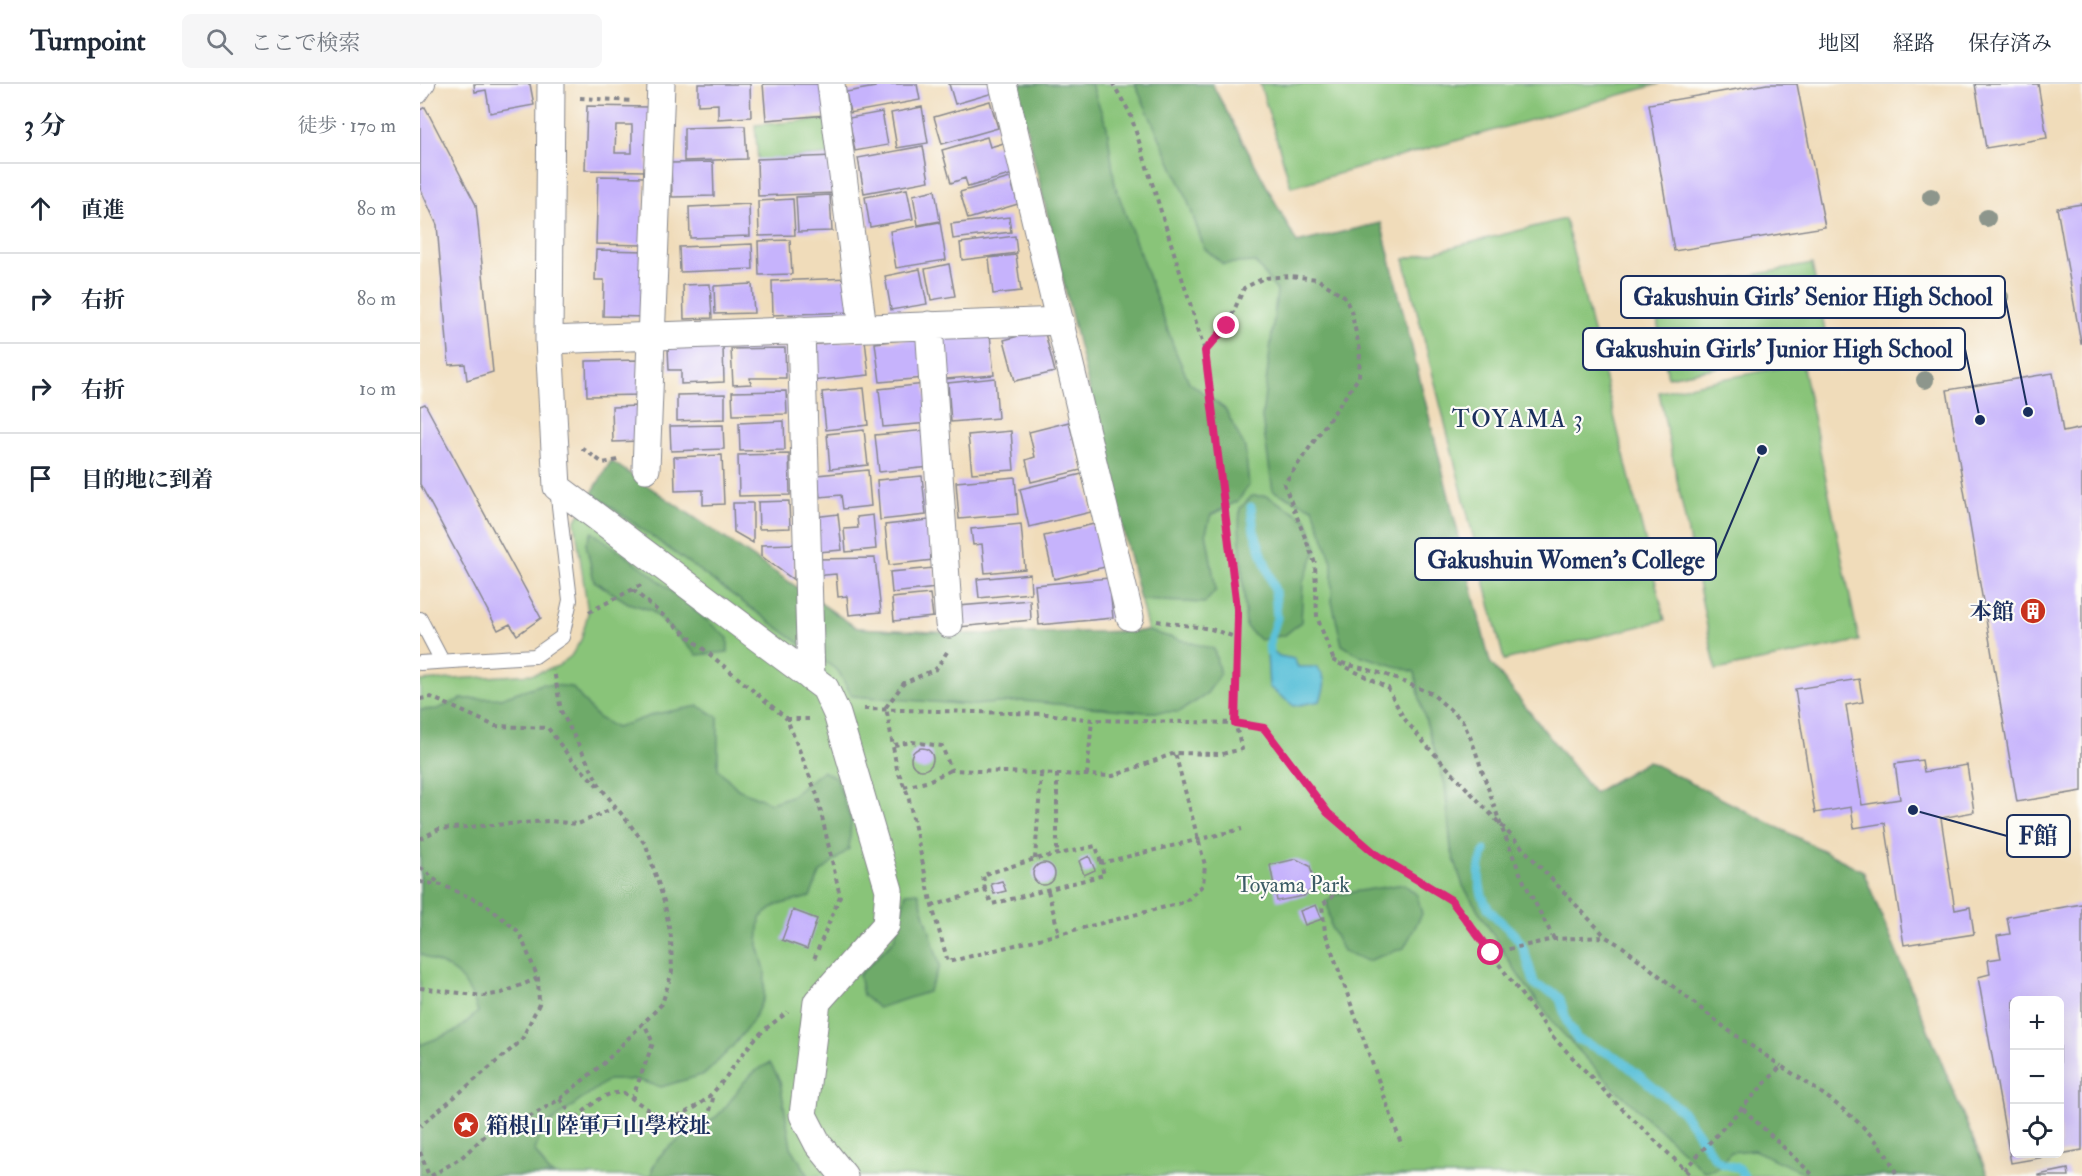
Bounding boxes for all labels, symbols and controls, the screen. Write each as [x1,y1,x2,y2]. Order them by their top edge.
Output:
search box [182,14,602,68]
text: Turnpoint [30,24,146,59]
icon: search [203,25,236,58]
text: ここで検索 [251,29,361,57]
text: 地図 [1818,30,1860,57]
text: 経路 [1893,30,1935,57]
text: 保存済み [1968,30,2052,57]
text: 3 分 [24,110,65,142]
text: 徒歩 · 170 m [297,113,396,138]
icon: ahead [24,192,57,225]
text: 直進 [81,196,125,224]
text: 80 m [357,196,396,221]
callout: Gakushuin Girls' Senior High School [1621,276,2005,318]
icon: right [24,282,57,315]
text: Gakushuin Girls' Senior High School [1633,282,1993,313]
text: 右折 [81,286,125,314]
text: 80 m [357,286,396,311]
route end [1213,312,1239,338]
callout: Gakushuin Girls' Junior High School [1583,328,1965,370]
text: Gakushuin Girls' Junior High School [1595,334,1954,365]
icon: right [24,372,57,405]
text: 右折 [81,376,125,404]
text: 10 m [359,376,396,401]
district label: TOYAMA 3 [1452,404,1584,435]
icon: arrive [24,462,57,495]
text: 目的地に到着 [81,466,213,494]
callout: Gakushuin Women's College [1415,538,1716,580]
text: Gakushuin Women's College [1427,545,1705,576]
building icon: 本館 [2018,596,2048,626]
place label: 本館 [1970,598,2014,626]
callout: F館 [2007,815,2070,857]
text: F館 [2018,821,2058,852]
park label: Toyama Park [1236,871,1350,899]
route start [1477,939,1503,965]
map controls [2010,996,2064,1158]
button: + [2010,996,2064,1050]
button: − [2010,1050,2064,1104]
button: locate [2010,1104,2064,1158]
place icon: 箱根山 陸軍戸山學校址 [451,1110,481,1140]
place label: 箱根山 陸軍戸山學校址 [486,1112,711,1140]

